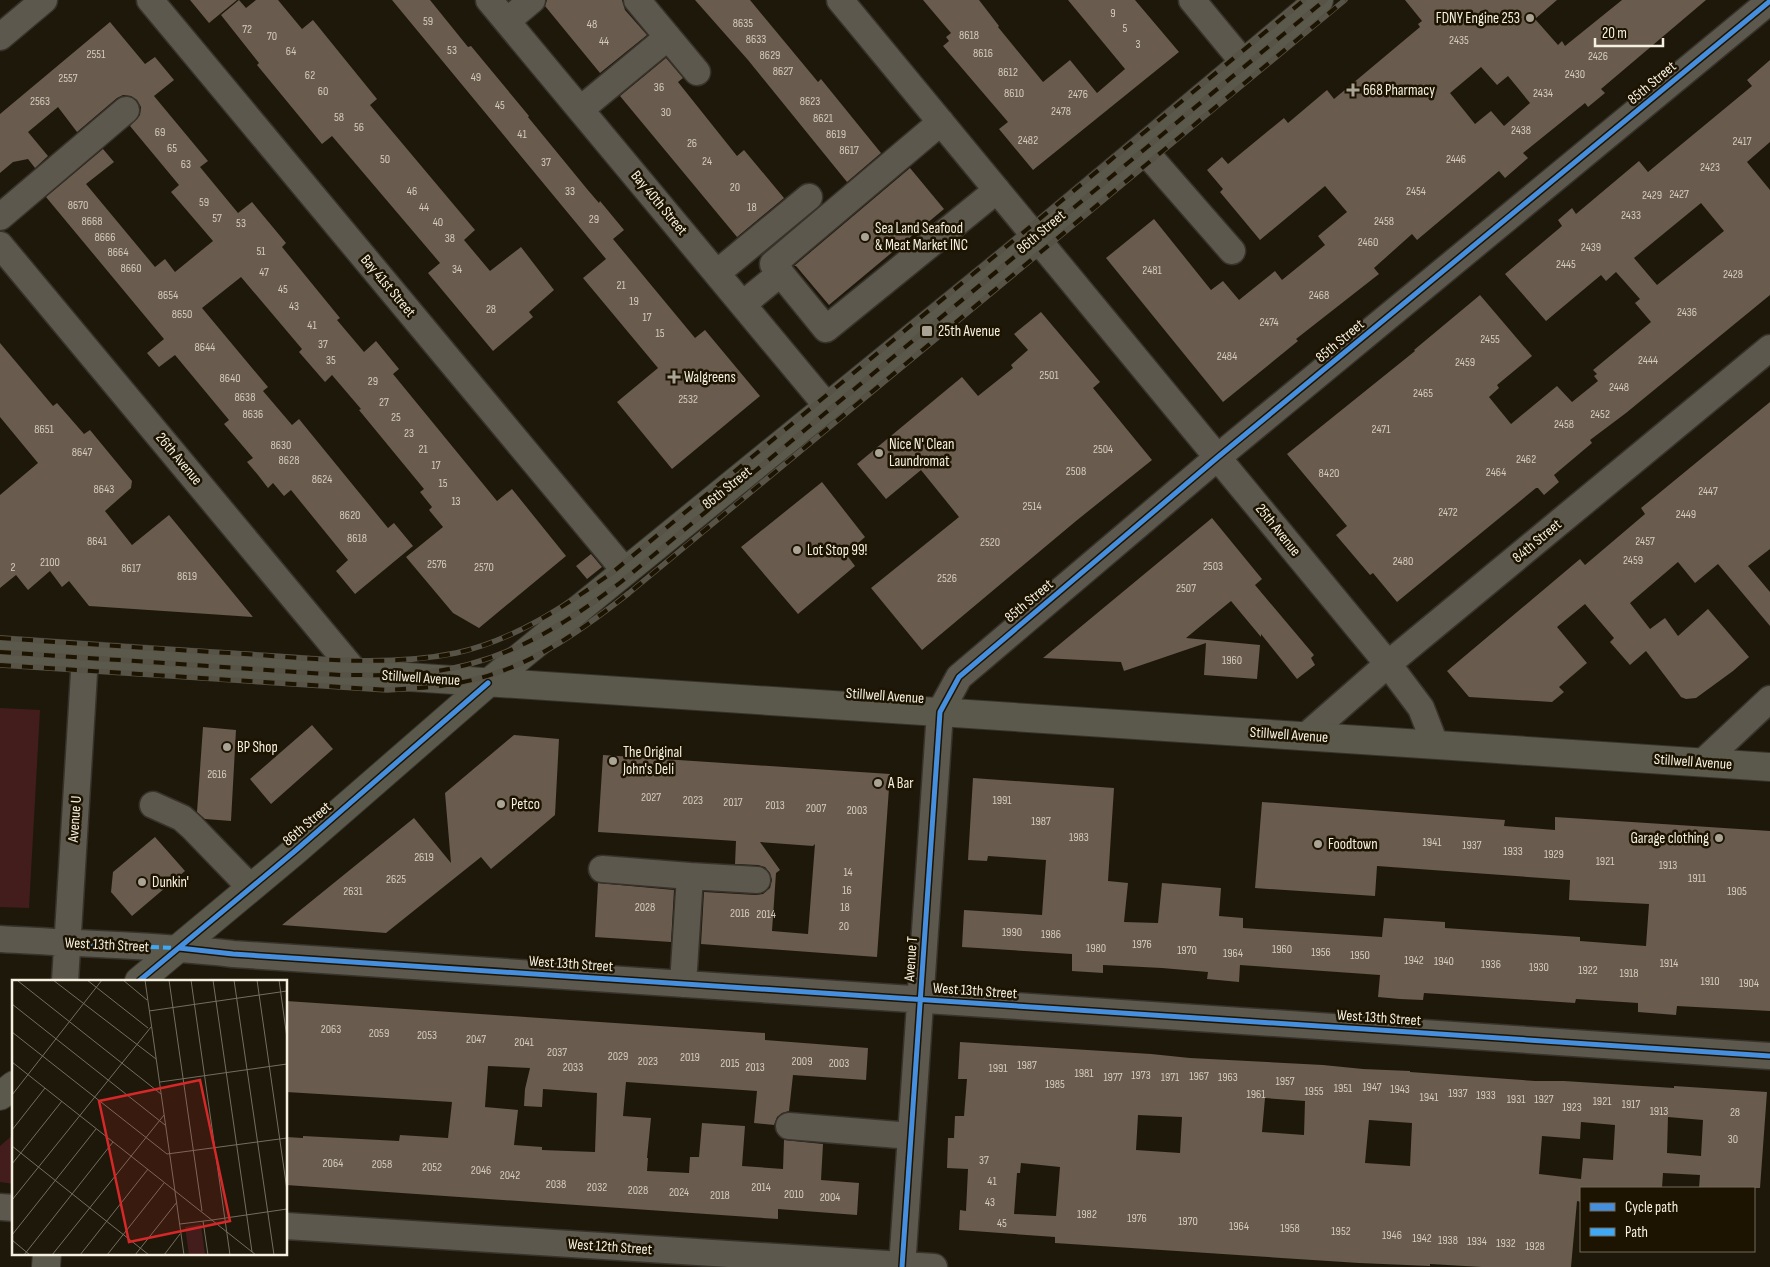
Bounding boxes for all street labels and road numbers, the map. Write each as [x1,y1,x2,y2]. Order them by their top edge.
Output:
street label: 85th Street [1624,57,1680,109]
street label: Bay 40th Street [626,167,692,240]
street label: 86th Street [1013,206,1070,258]
street label: Bay 41st Street [356,251,420,322]
street label: 85th Street [1312,315,1368,367]
street label: 26th Avenue [152,429,206,489]
street label: 86th Street [698,462,756,514]
street label: 25th Avenue [1251,500,1305,560]
street label: 84th Street [1509,515,1566,567]
street label: 85th Street [1001,575,1057,627]
street label: Stillwell Avenue [381,666,461,690]
street label: Stillwell Avenue [845,684,925,708]
street label: Stillwell Avenue [1249,723,1329,747]
street label: Stillwell Avenue [1653,750,1733,774]
street label: Avenue U [64,795,86,844]
street label: 86th Street [279,797,336,850]
street label: West 13th Street [64,933,150,957]
street label: Avenue T [900,936,922,983]
street label: West 13th Street [528,952,614,976]
street label: West 13th Street [932,979,1018,1003]
street label: West 13th Street [1336,1006,1422,1030]
street label: West 12th Street [567,1235,653,1259]

